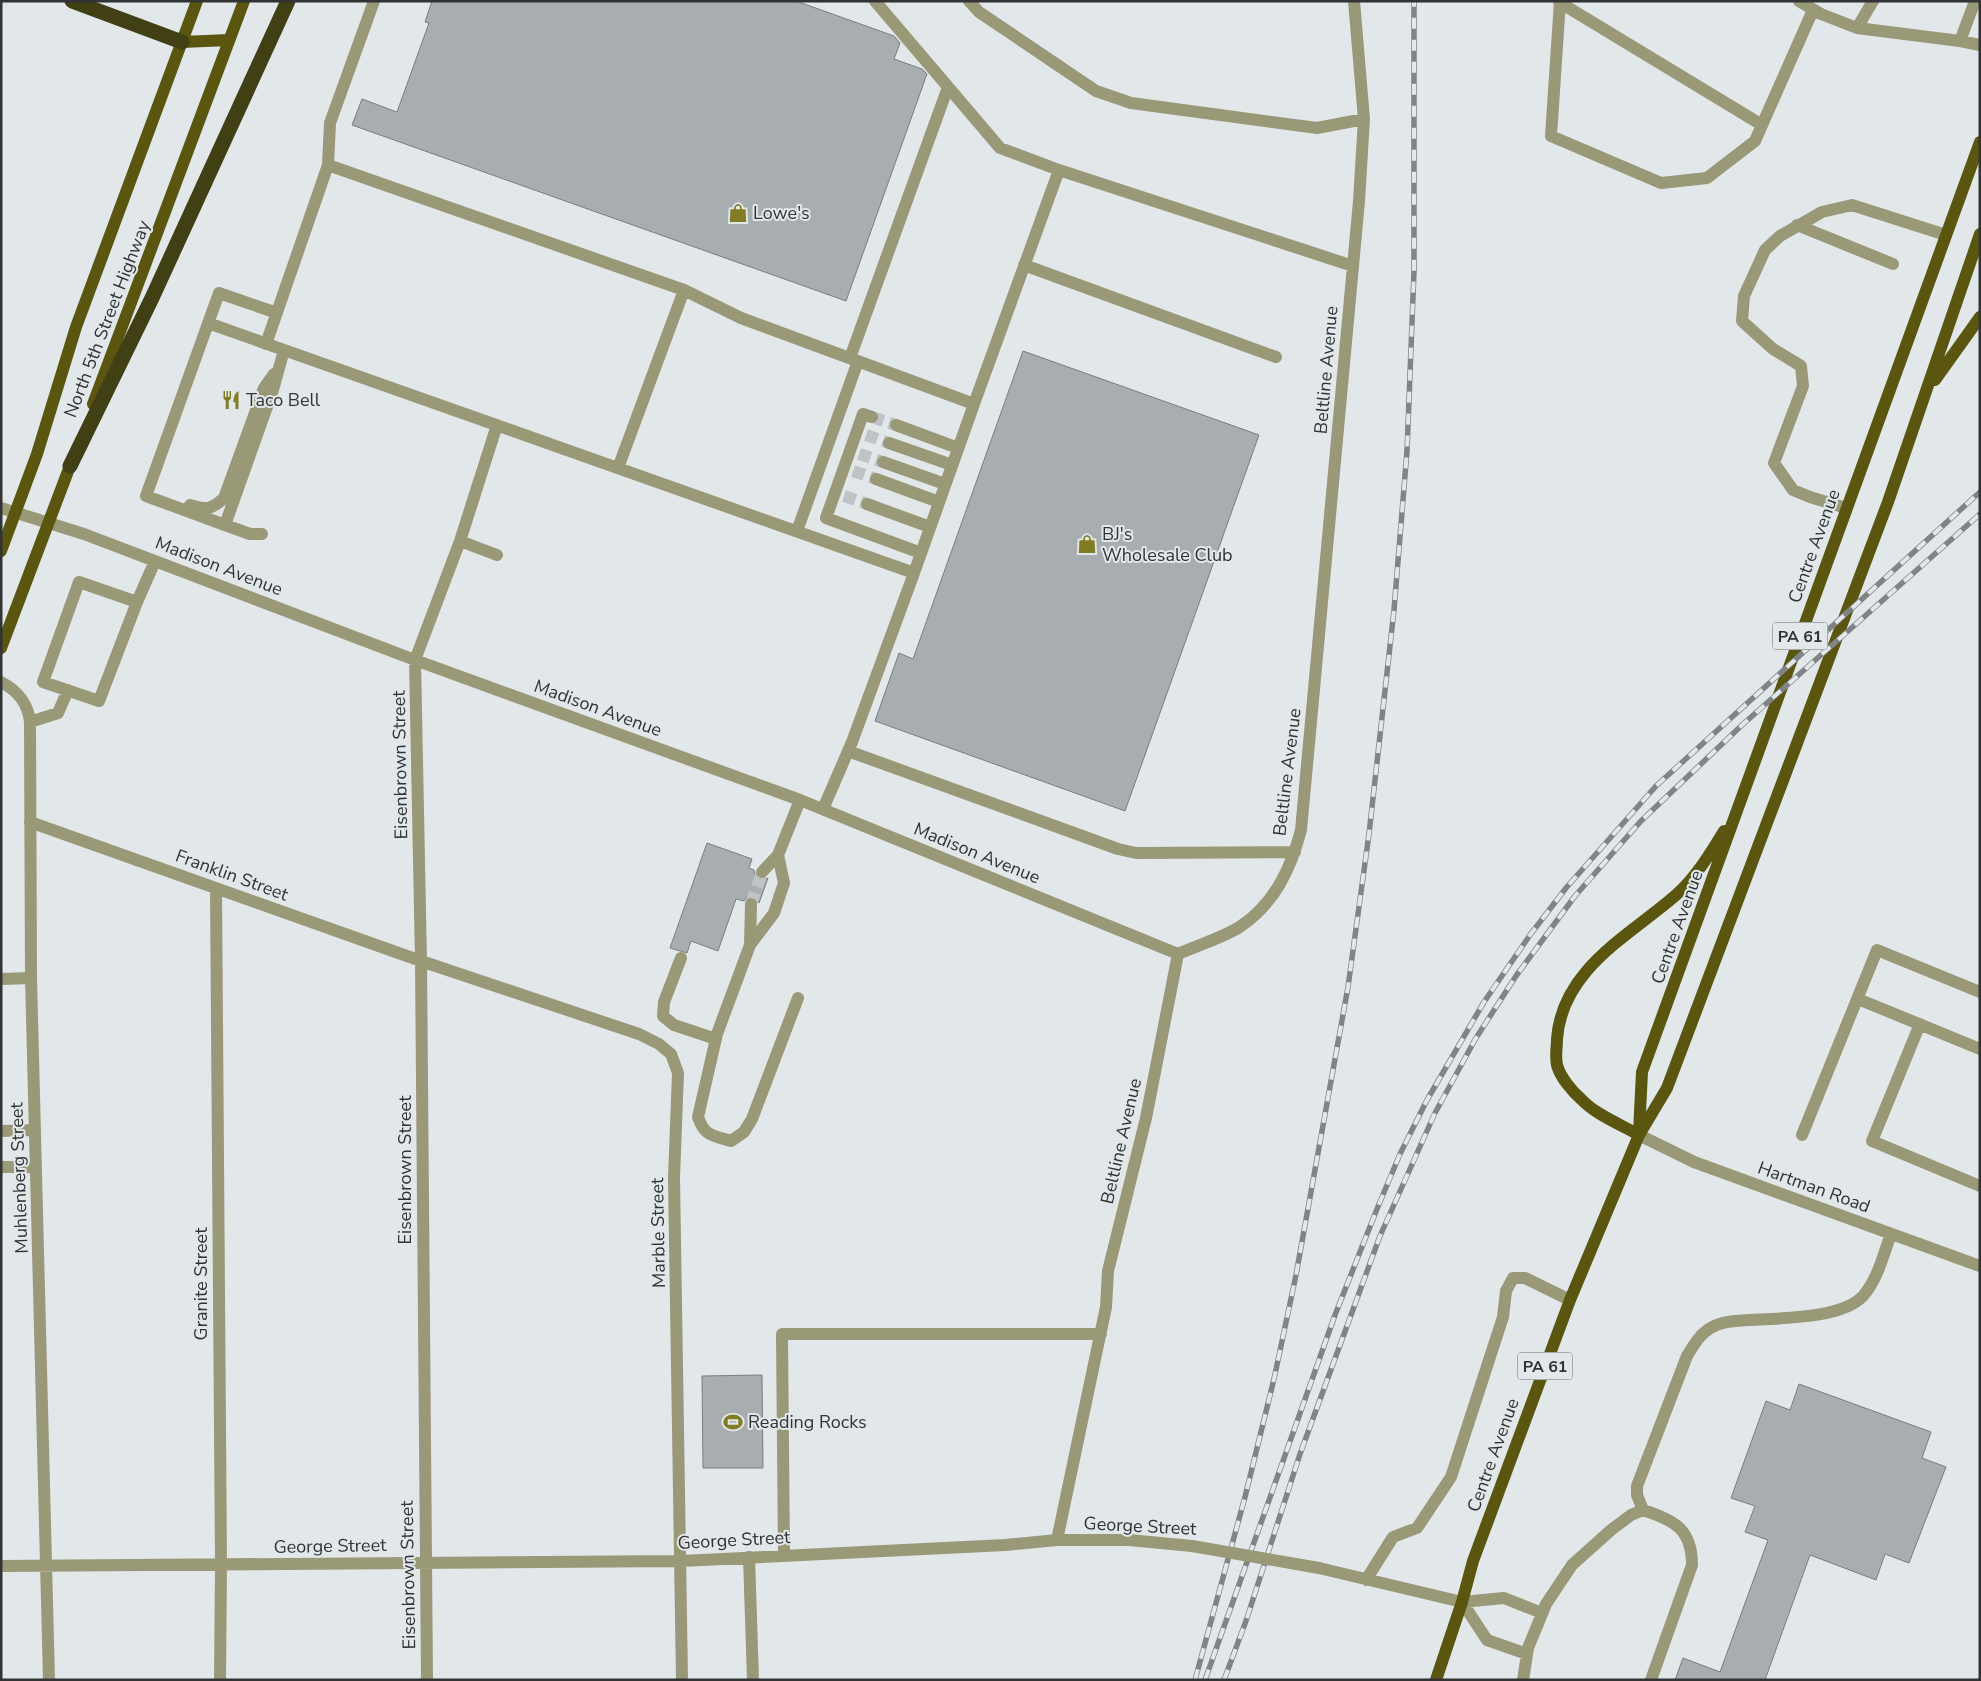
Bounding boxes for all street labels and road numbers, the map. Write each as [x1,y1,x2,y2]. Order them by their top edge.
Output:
street label: North 5th Street Highway [58,216,156,421]
street label: Beltline Avenue [1308,305,1344,435]
street label: Centre Avenue [1782,486,1846,606]
street label: Madison Avenue [152,531,286,601]
road number: PA 61 [1772,622,1828,650]
street label: Madison Avenue [531,674,665,742]
street label: Eisenbrown Street [387,690,413,840]
street label: Beltline Avenue [1267,707,1307,837]
street label: Madison Avenue [910,817,1044,889]
street label: Franklin Street [172,843,292,907]
street label: Centre Avenue [1645,867,1709,987]
street label: Beltline Avenue [1095,1076,1147,1206]
street label: Eisenbrown Street [393,1095,417,1244]
street label: Muhlenberg Street [4,1101,34,1254]
street label: Hartman Road [1754,1156,1874,1218]
street label: Marble Street [645,1177,671,1288]
street label: Granite Street [189,1227,213,1340]
road number: PA 61 [1518,1352,1572,1380]
street label: Centre Avenue [1461,1395,1525,1515]
street label: Eisenbrown Street [395,1500,421,1650]
street label: George Street [1083,1511,1198,1541]
street label: George Street [677,1525,792,1555]
street label: George Street [273,1533,387,1559]

